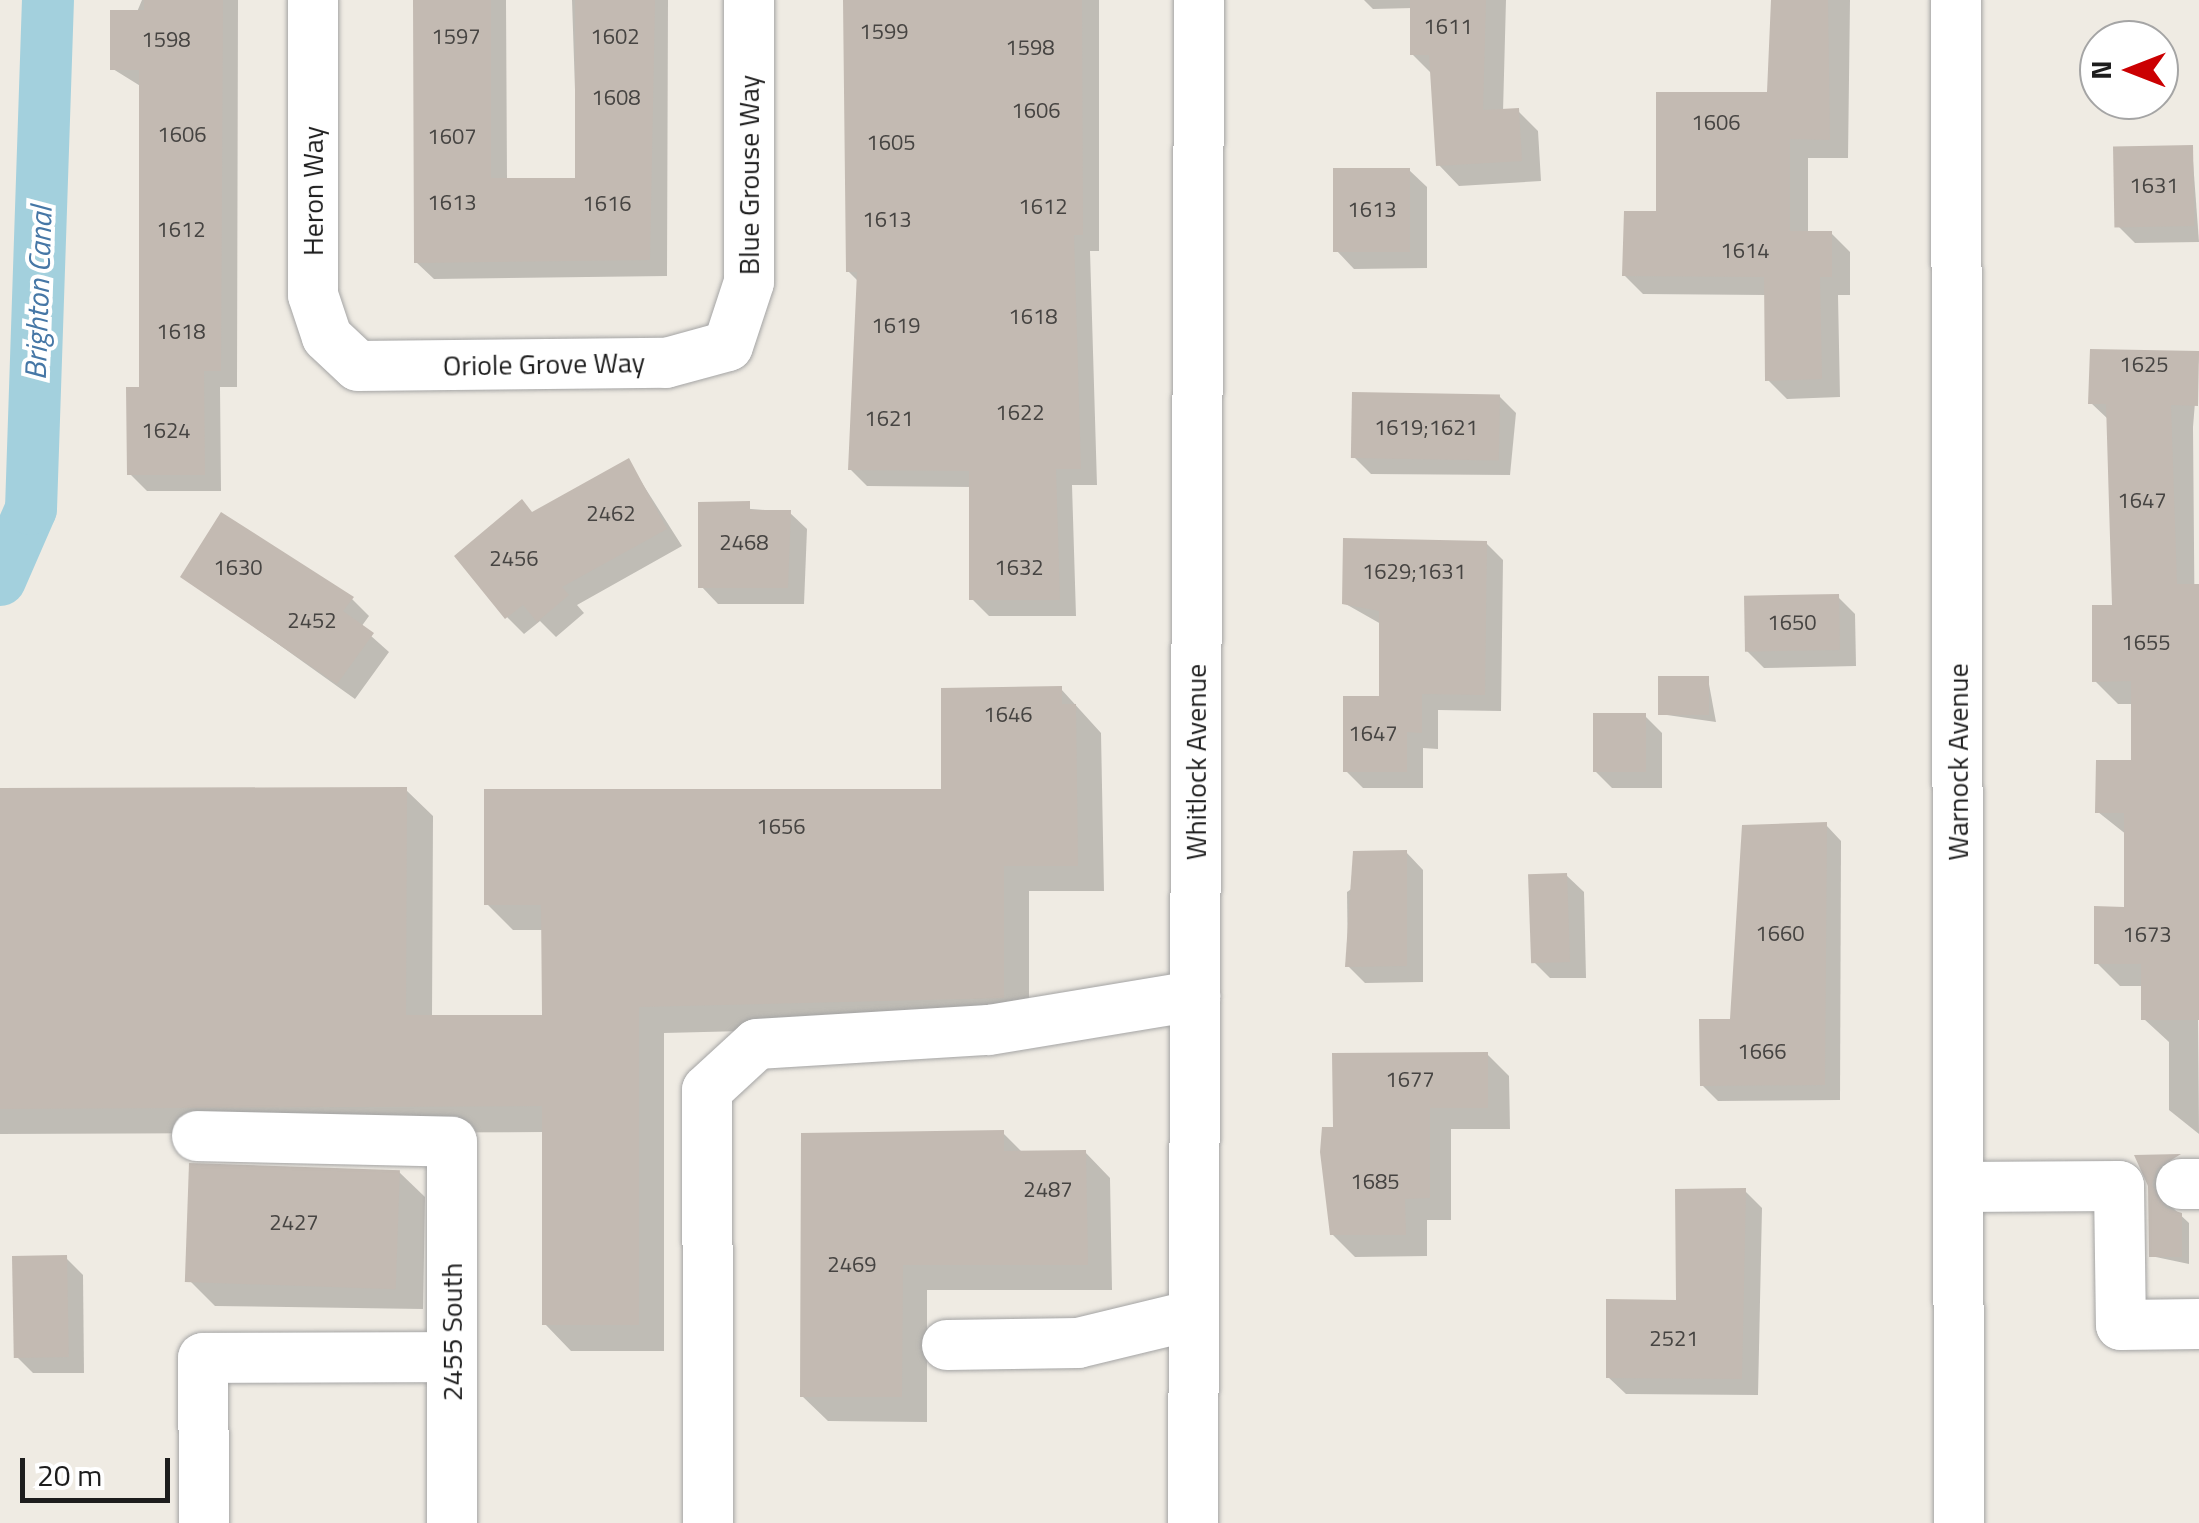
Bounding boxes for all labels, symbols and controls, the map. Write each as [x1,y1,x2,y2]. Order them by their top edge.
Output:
house number: 1611 [1423,14,1473,40]
house number: 1599 [859,19,909,45]
north arrow [2079,20,2179,120]
house number: 1597 [431,24,481,50]
house number: 1602 [590,24,640,50]
house number: 1598 [141,27,191,53]
house number: 1598 [1005,35,1055,61]
text: N [2079,60,2122,80]
street label: Blue Grouse Way [732,75,766,275]
house number: 1608 [591,85,641,111]
house number: 1606 [1011,98,1061,124]
house number: 1606 [1691,110,1741,136]
house number: 1606 [157,122,207,148]
house number: 1607 [427,124,477,150]
street label: Heron Way [296,126,330,256]
house number: 1605 [866,130,916,156]
house number: 1631 [2129,173,2179,199]
house number: 1613 [427,190,477,216]
house number: 1616 [582,191,632,217]
house number: 1612 [1018,194,1068,220]
house number: 1613 [1347,197,1397,223]
water label: Brighton Canal [17,205,59,381]
house number: 1613 [862,207,912,233]
house number: 1612 [156,217,206,243]
house number: 1614 [1720,238,1770,264]
house number: 1618 [1008,304,1058,330]
house number: 1619 [871,313,921,339]
house number: 1618 [156,319,206,345]
street label: Oriole Grove Way [443,345,645,383]
house number: 1625 [2119,352,2169,378]
house number: 1622 [995,400,1045,426]
house number: 1621 [864,406,914,432]
house number: 1619;1621 [1374,415,1478,441]
house number: 1624 [141,418,191,444]
house number: 1647 [2117,488,2167,514]
house number: 2462 [586,501,636,527]
house number: 2468 [719,530,769,556]
house number: 2456 [489,546,539,572]
house number: 1630 [213,555,263,581]
house number: 1632 [994,555,1044,581]
house number: 1629;1631 [1362,559,1466,585]
house number: 2452 [287,608,337,634]
house number: 1650 [1767,610,1817,636]
house number: 1655 [2121,630,2171,656]
street label: Warnock Avenue [1941,663,1975,861]
street label: Whitlock Avenue [1179,664,1213,860]
house number: 1646 [983,702,1033,728]
house number: 1647 [1348,721,1398,747]
house number: 1656 [756,814,806,840]
house number: 1660 [1755,921,1805,947]
house number: 1673 [2122,922,2172,948]
house number: 1666 [1737,1039,1787,1065]
house number: 1677 [1385,1067,1435,1093]
house number: 1685 [1350,1169,1400,1195]
house number: 2487 [1023,1177,1073,1203]
house number: 2427 [269,1210,319,1236]
house number: 2469 [827,1252,877,1278]
street label: 2455 South [435,1263,469,1401]
house number: 2521 [1649,1326,1699,1352]
scale bar [25,1438,175,1500]
text: 20 m [37,1452,102,1498]

